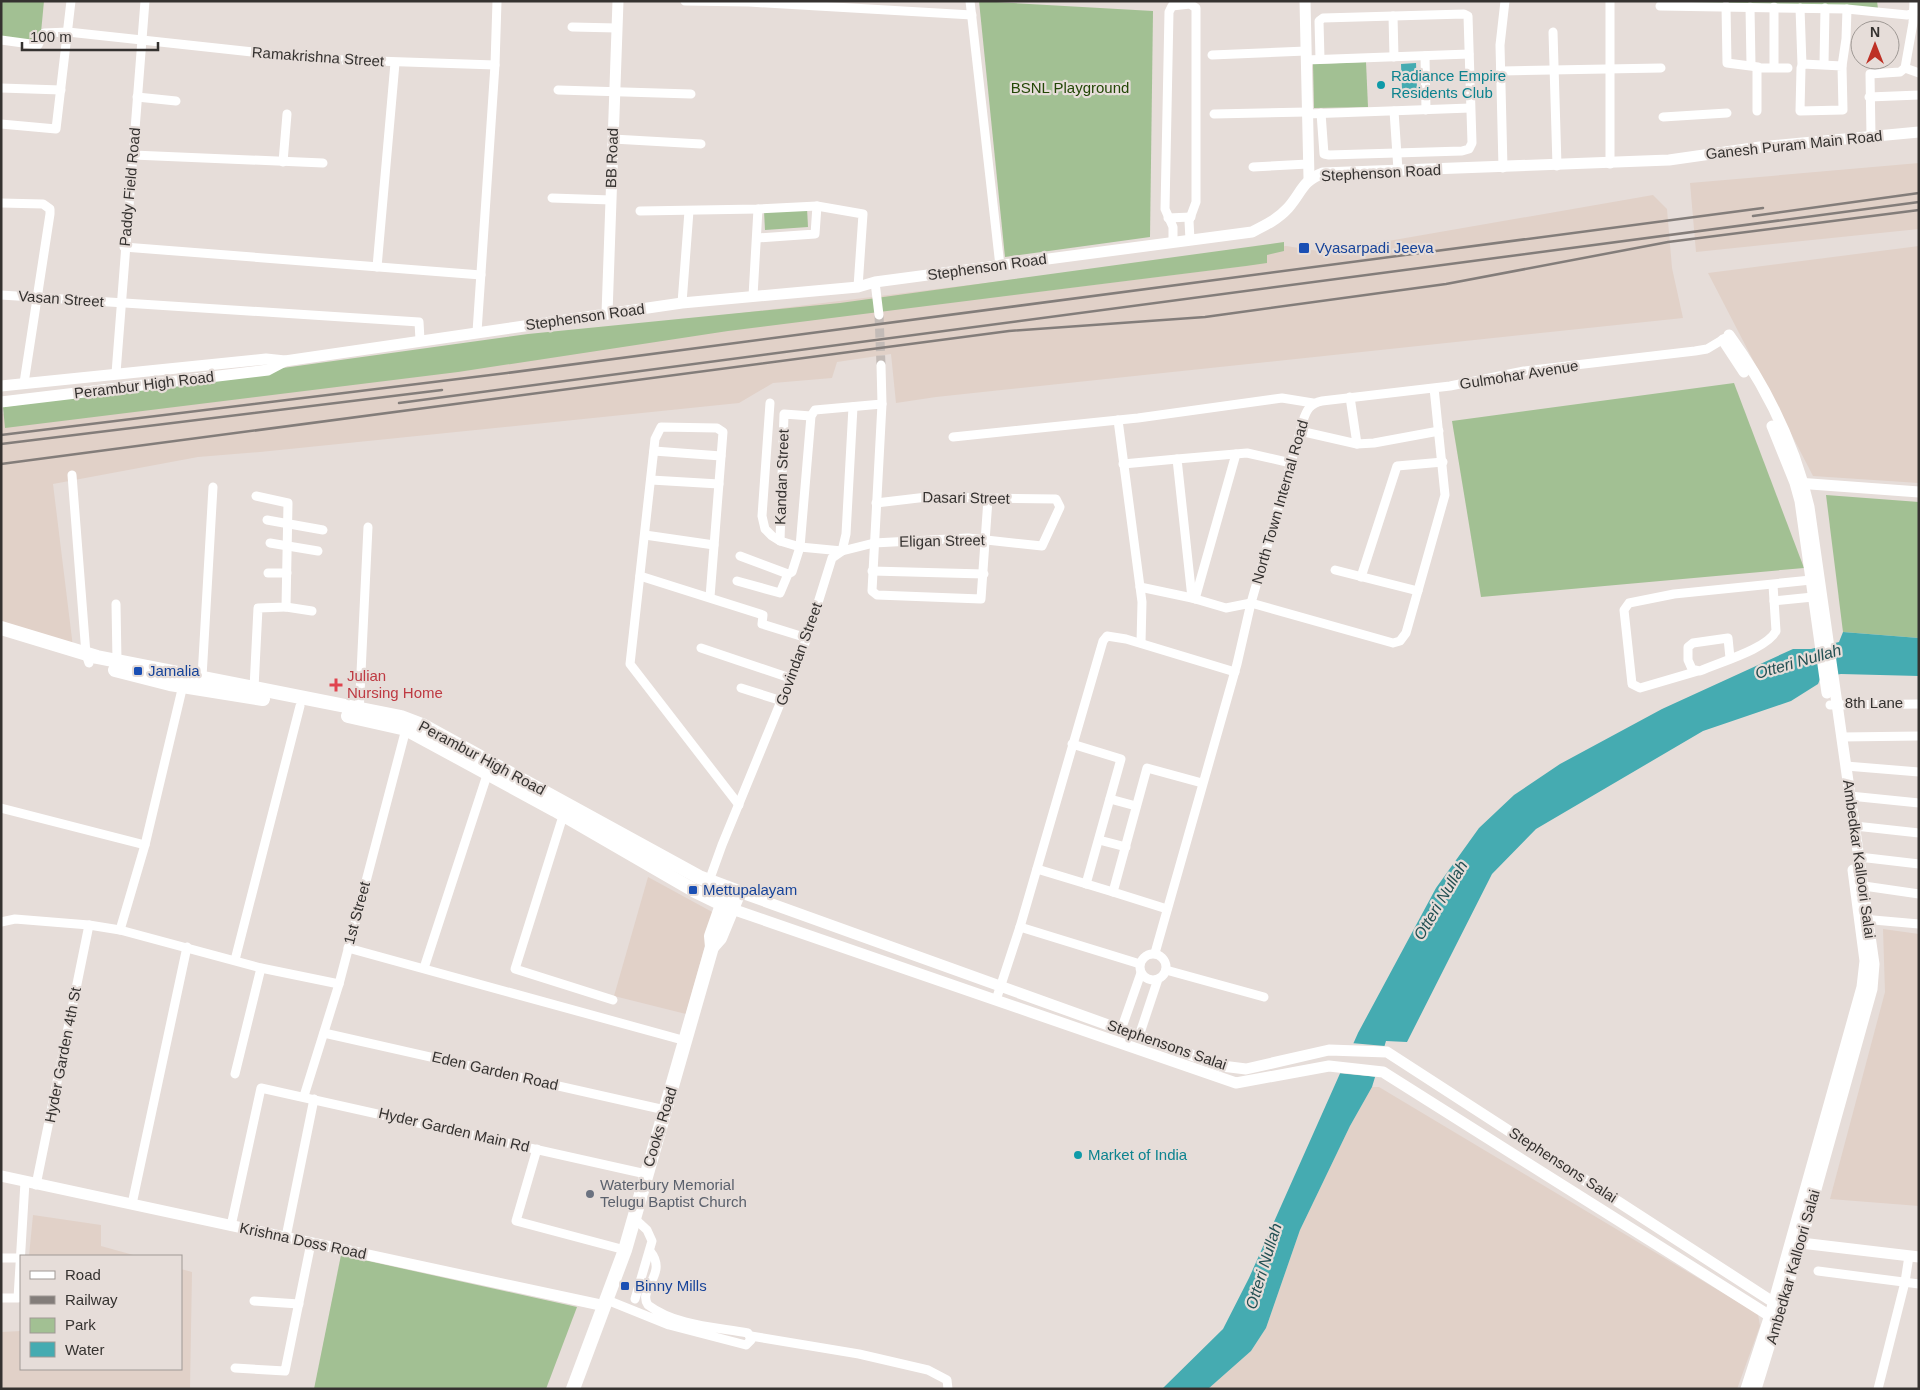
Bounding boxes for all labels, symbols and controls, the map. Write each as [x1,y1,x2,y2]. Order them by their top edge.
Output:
scale bar [22,20,159,52]
north arrow [1850,20,1900,70]
text: N [1870,24,1880,40]
text: 100 m [30,28,72,45]
street label: Ramakrishna Street [251,43,386,70]
place label: Radiance Empire Residents Club [1391,67,1506,101]
park label: BSNL Playground [1011,79,1129,96]
marker: Radiance Empire Residents Club [1375,79,1387,91]
street label: Paddy Field Road [116,127,143,247]
street label: Ganesh Puram Main Road [1705,127,1883,162]
street label: BB Road [602,128,621,188]
street label: Stephenson Road [1321,161,1441,184]
place label: Vyasarpadi Jeeva [1315,239,1434,256]
marker: Vyasarpadi Jeeva [1297,241,1311,255]
street label: Stephenson Road [926,250,1048,283]
street label: Vasan Street [18,287,105,310]
street label: Stephenson Road [524,300,646,333]
street label: Gulmohar Avenue [1458,357,1579,392]
street label: Perambur High Road [73,367,215,402]
street label: North Town Internal Road [1248,418,1311,586]
street label: Kandan Street [771,428,792,525]
street label: Dasari Street [922,488,1011,507]
street label: Eligan Street [899,531,986,550]
street label: Govindan Street [772,599,825,708]
water label: Otteri Nullah [1753,641,1843,682]
place label: Jamalia [148,662,200,679]
marker: Jamalia [132,665,144,677]
place label: Julian Nursing Home [347,667,443,701]
marker: Julian Nursing Home [329,678,343,692]
street label: 8th Lane [1845,694,1903,711]
street label: Perambur High Road [416,717,548,798]
street label: Ambedkar Kalloori Salai [1840,778,1879,939]
water label: Otteri Nullah [1410,858,1471,943]
street label: 1st Street [340,879,373,946]
place label: Mettupalayam [703,881,797,898]
marker: Mettupalayam [687,884,699,896]
street label: Hyder Garden 4th St [41,985,84,1124]
street label: Stephensons Salai [1105,1016,1229,1073]
street label: Eden Garden Road [430,1048,560,1093]
street label: Cooks Road [639,1085,680,1169]
street label: Hyder Garden Main Rd [377,1104,531,1155]
street label: Stephensons Salai [1506,1123,1620,1206]
place label: Market of India [1088,1146,1188,1163]
marker: Market of India [1072,1149,1084,1161]
place label: Waterbury Memorial Telugu Baptist Church [600,1176,747,1210]
marker: Waterbury Memorial Telugu Baptist Church [584,1188,596,1200]
street label: Ambedkar Kalloori Salai [1762,1188,1823,1346]
street label: Krishna Doss Road [238,1219,368,1262]
water label: Otteri Nullah [1242,1221,1285,1311]
legend [20,1255,182,1370]
text: Road [65,1266,101,1283]
place label: Binny Mills [635,1277,707,1294]
marker: Binny Mills [619,1280,631,1292]
text: Railway [65,1291,118,1308]
text: Park [65,1316,96,1333]
text: Water [65,1341,104,1358]

